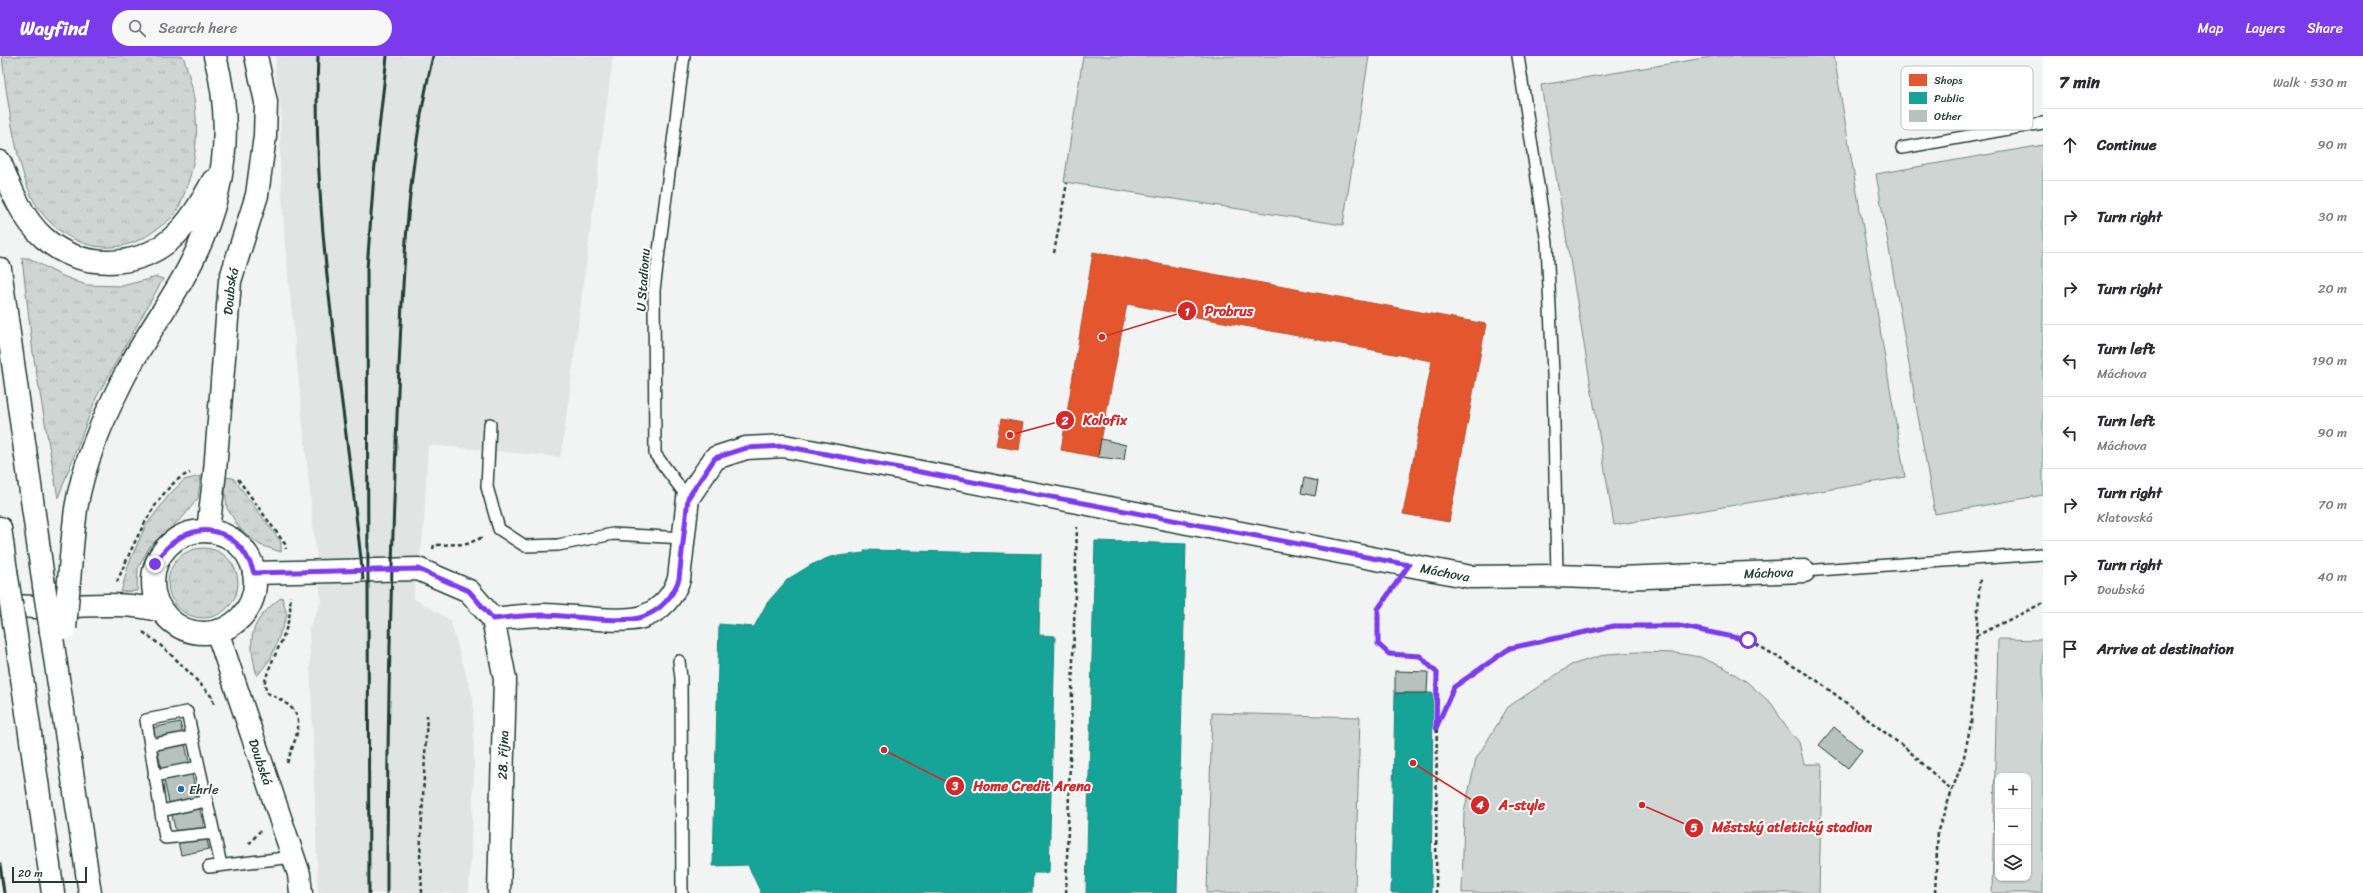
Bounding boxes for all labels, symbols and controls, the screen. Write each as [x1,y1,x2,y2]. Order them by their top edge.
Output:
search box [112,10,392,46]
text: Wayfind [20,12,88,45]
text: Search here [158,15,237,41]
text: Map [2198,16,2223,41]
text: Layers [2245,16,2285,41]
text: Share [2307,16,2343,41]
icon: search [126,17,148,39]
legend [1901,66,2033,130]
text: 7 min [2059,67,2100,97]
text: Shops [1934,71,1963,90]
text: Walk · 530 m [2273,71,2347,94]
text: Public [1934,89,1965,108]
text: Other [1934,107,1962,126]
text: Continue [2097,132,2157,158]
text: 90 m [2317,133,2347,156]
icon: ahead [2059,134,2081,156]
text: Turn right [2097,204,2162,230]
text: 30 m [2318,205,2347,228]
icon: right [2059,206,2081,228]
street label: U Stadionu [629,248,657,312]
street label: Doubská [216,264,245,316]
text: Turn right [2097,276,2162,302]
text: 20 m [2318,277,2347,300]
icon: right [2059,278,2081,300]
callout: Probrus [1177,298,1262,324]
text: Probrus [1205,299,1254,324]
text: 1 [1184,301,1190,323]
text: Turn left [2097,336,2155,362]
text: 190 m [2312,349,2347,372]
icon: left [2059,350,2081,372]
text: Máchova [2097,362,2147,385]
callout: Kolofix [1055,407,1135,433]
text: Kolofix [1082,408,1128,433]
text: Turn left [2097,408,2155,434]
text: 2 [1061,410,1069,432]
text: 90 m [2317,421,2347,444]
icon: left [2059,422,2081,444]
text: Máchova [2097,434,2147,457]
text: Turn right [2097,480,2162,506]
text: 70 m [2318,493,2347,516]
icon: right [2059,494,2081,516]
text: Klatovská [2097,506,2153,529]
text: Turn right [2097,552,2162,578]
route end [146,555,164,573]
street label: Máchova [1419,556,1472,588]
street label: Máchova [1743,560,1794,585]
text: 40 m [2317,565,2347,588]
icon: right [2059,566,2081,588]
text: Doubská [2097,578,2145,601]
route start [1739,631,1757,649]
text: Arrive at destination [2097,636,2234,662]
icon: arrive [2059,638,2081,660]
street label: 28. října [491,729,515,780]
street label: Doubská [243,735,280,789]
callout: Home Credit Arena [945,773,1099,799]
map controls [1995,773,2031,881]
button: + [1995,773,2031,809]
text: Home Credit Arena [972,774,1092,799]
text: 3 [951,775,959,797]
place label: Ehrle [189,778,219,801]
marker: Ehrle [176,784,186,794]
callout: A-style [1470,792,1553,818]
text: A-style [1498,793,1546,818]
text: 4 [1475,794,1484,816]
button: − [1995,809,2031,845]
callout: Městský atletický stadion [1684,815,1880,841]
text: Městský atletický stadion [1711,815,1873,840]
text: 5 [1690,817,1698,839]
button: layers [1995,845,2031,881]
text: 20 m [18,864,43,883]
scale bar [12,865,87,884]

